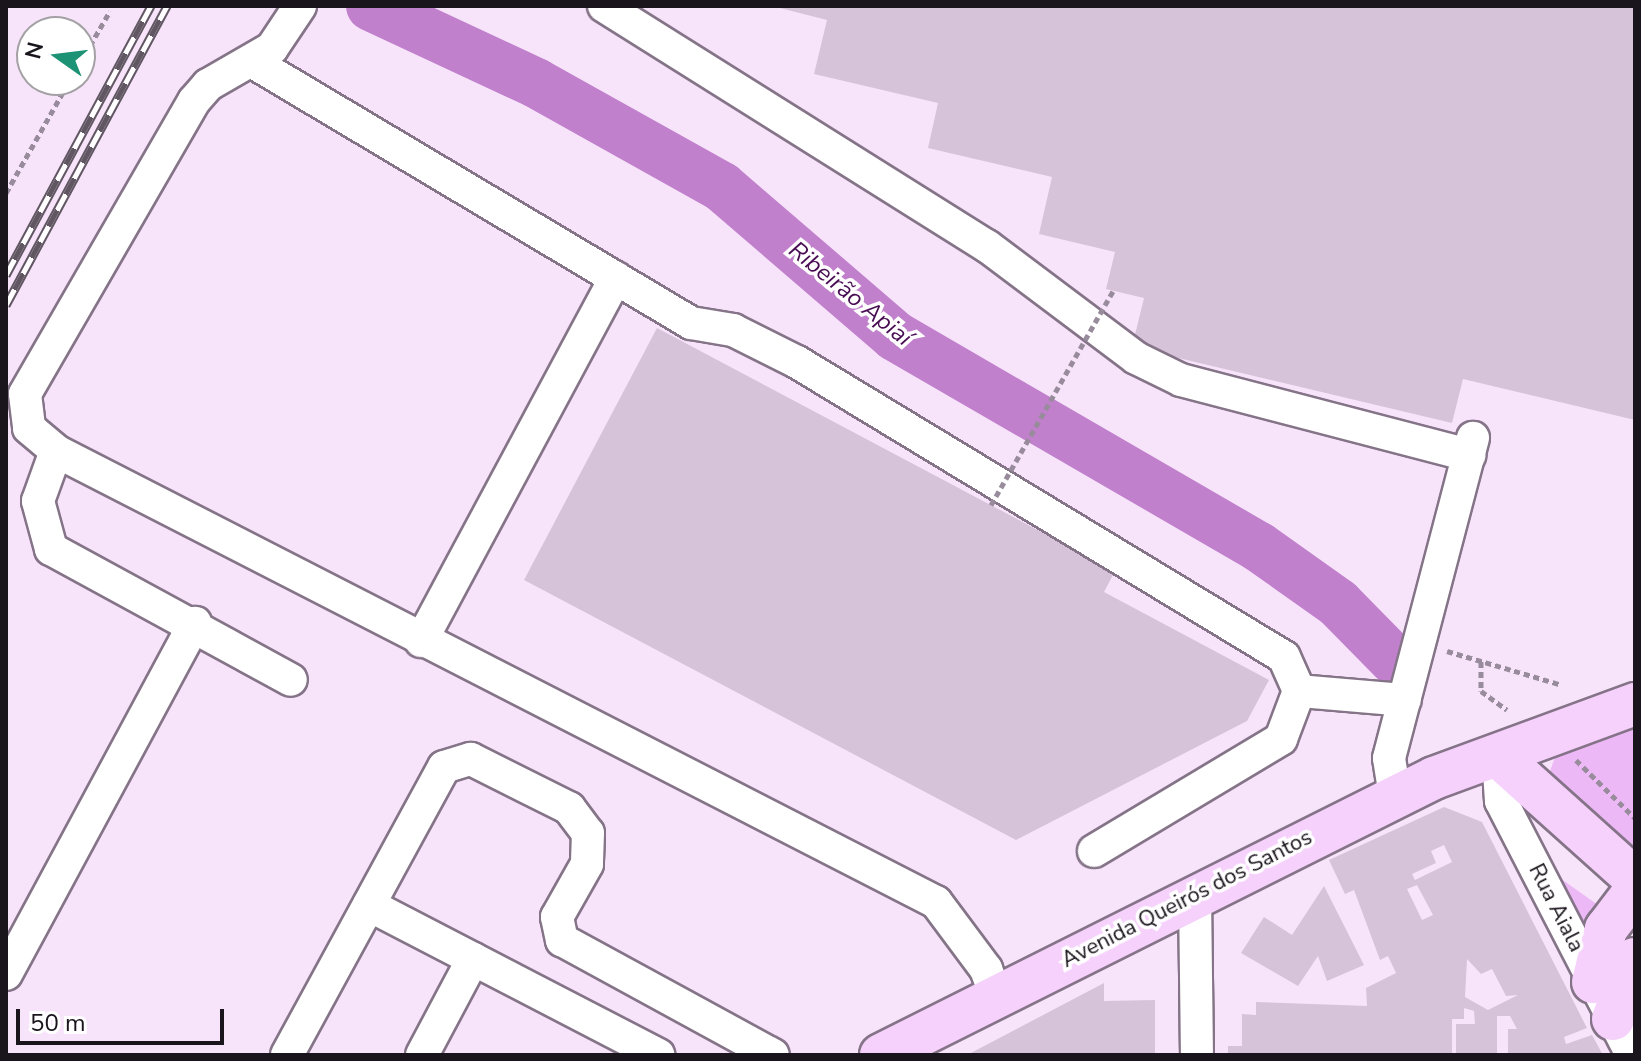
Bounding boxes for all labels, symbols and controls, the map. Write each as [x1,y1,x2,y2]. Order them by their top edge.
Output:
north arrow [16,16,96,96]
text: N [18,39,51,62]
water label: Ribeirão Apiaí [783,236,917,352]
street label: Avenida Queirós dos Santos [1057,824,1317,974]
street label: Rua Aiala [1523,860,1589,956]
scale bar [20,993,228,1043]
text: 50 m [30,1007,86,1039]

